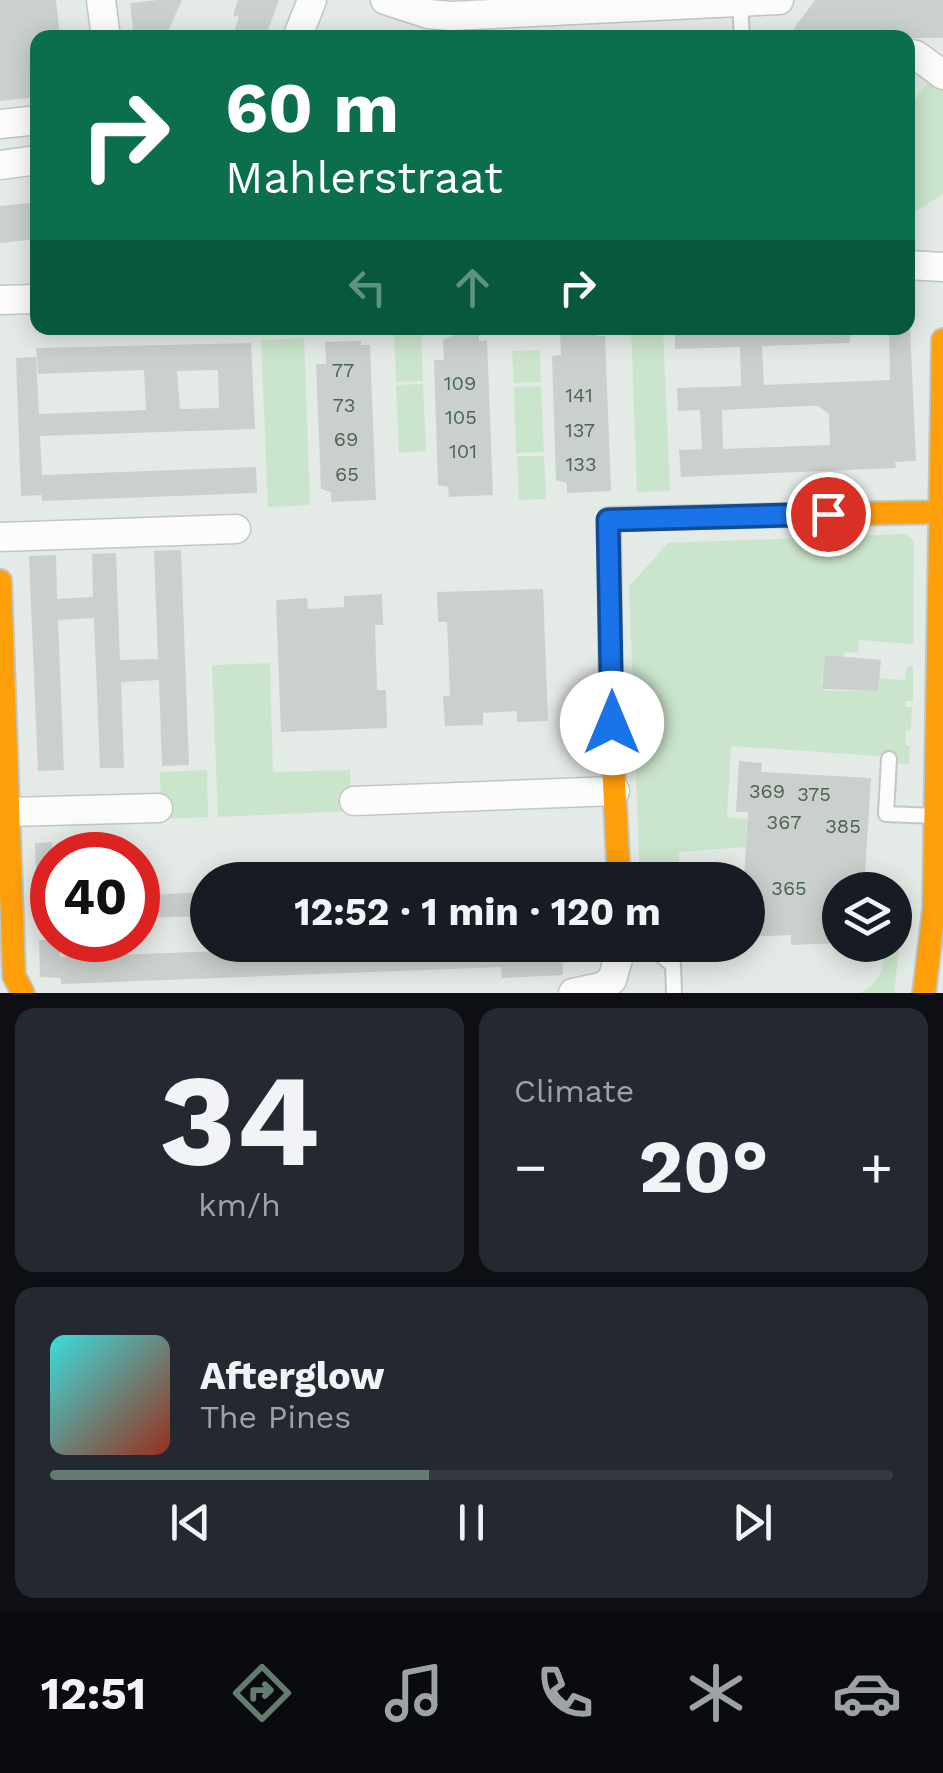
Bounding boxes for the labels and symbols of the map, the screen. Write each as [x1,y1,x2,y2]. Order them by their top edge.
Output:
house number: 77 [332,358,354,382]
house number: 109 [444,371,476,395]
house number: 141 [565,383,593,407]
house number: 73 [333,393,355,417]
house number: 105 [445,405,477,429]
house number: 137 [565,418,595,442]
house number: 69 [334,427,358,451]
house number: 101 [449,439,477,463]
house number: 133 [565,452,597,476]
house number: 65 [335,462,359,486]
pin [786,472,871,557]
position arrow [560,671,664,775]
house number: 369 [749,779,785,803]
house number: 375 [797,782,831,806]
house number: 367 [767,810,801,834]
house number: 385 [825,814,861,838]
speed limit sign: 40 [30,832,160,962]
house number: 365 [771,876,807,900]

